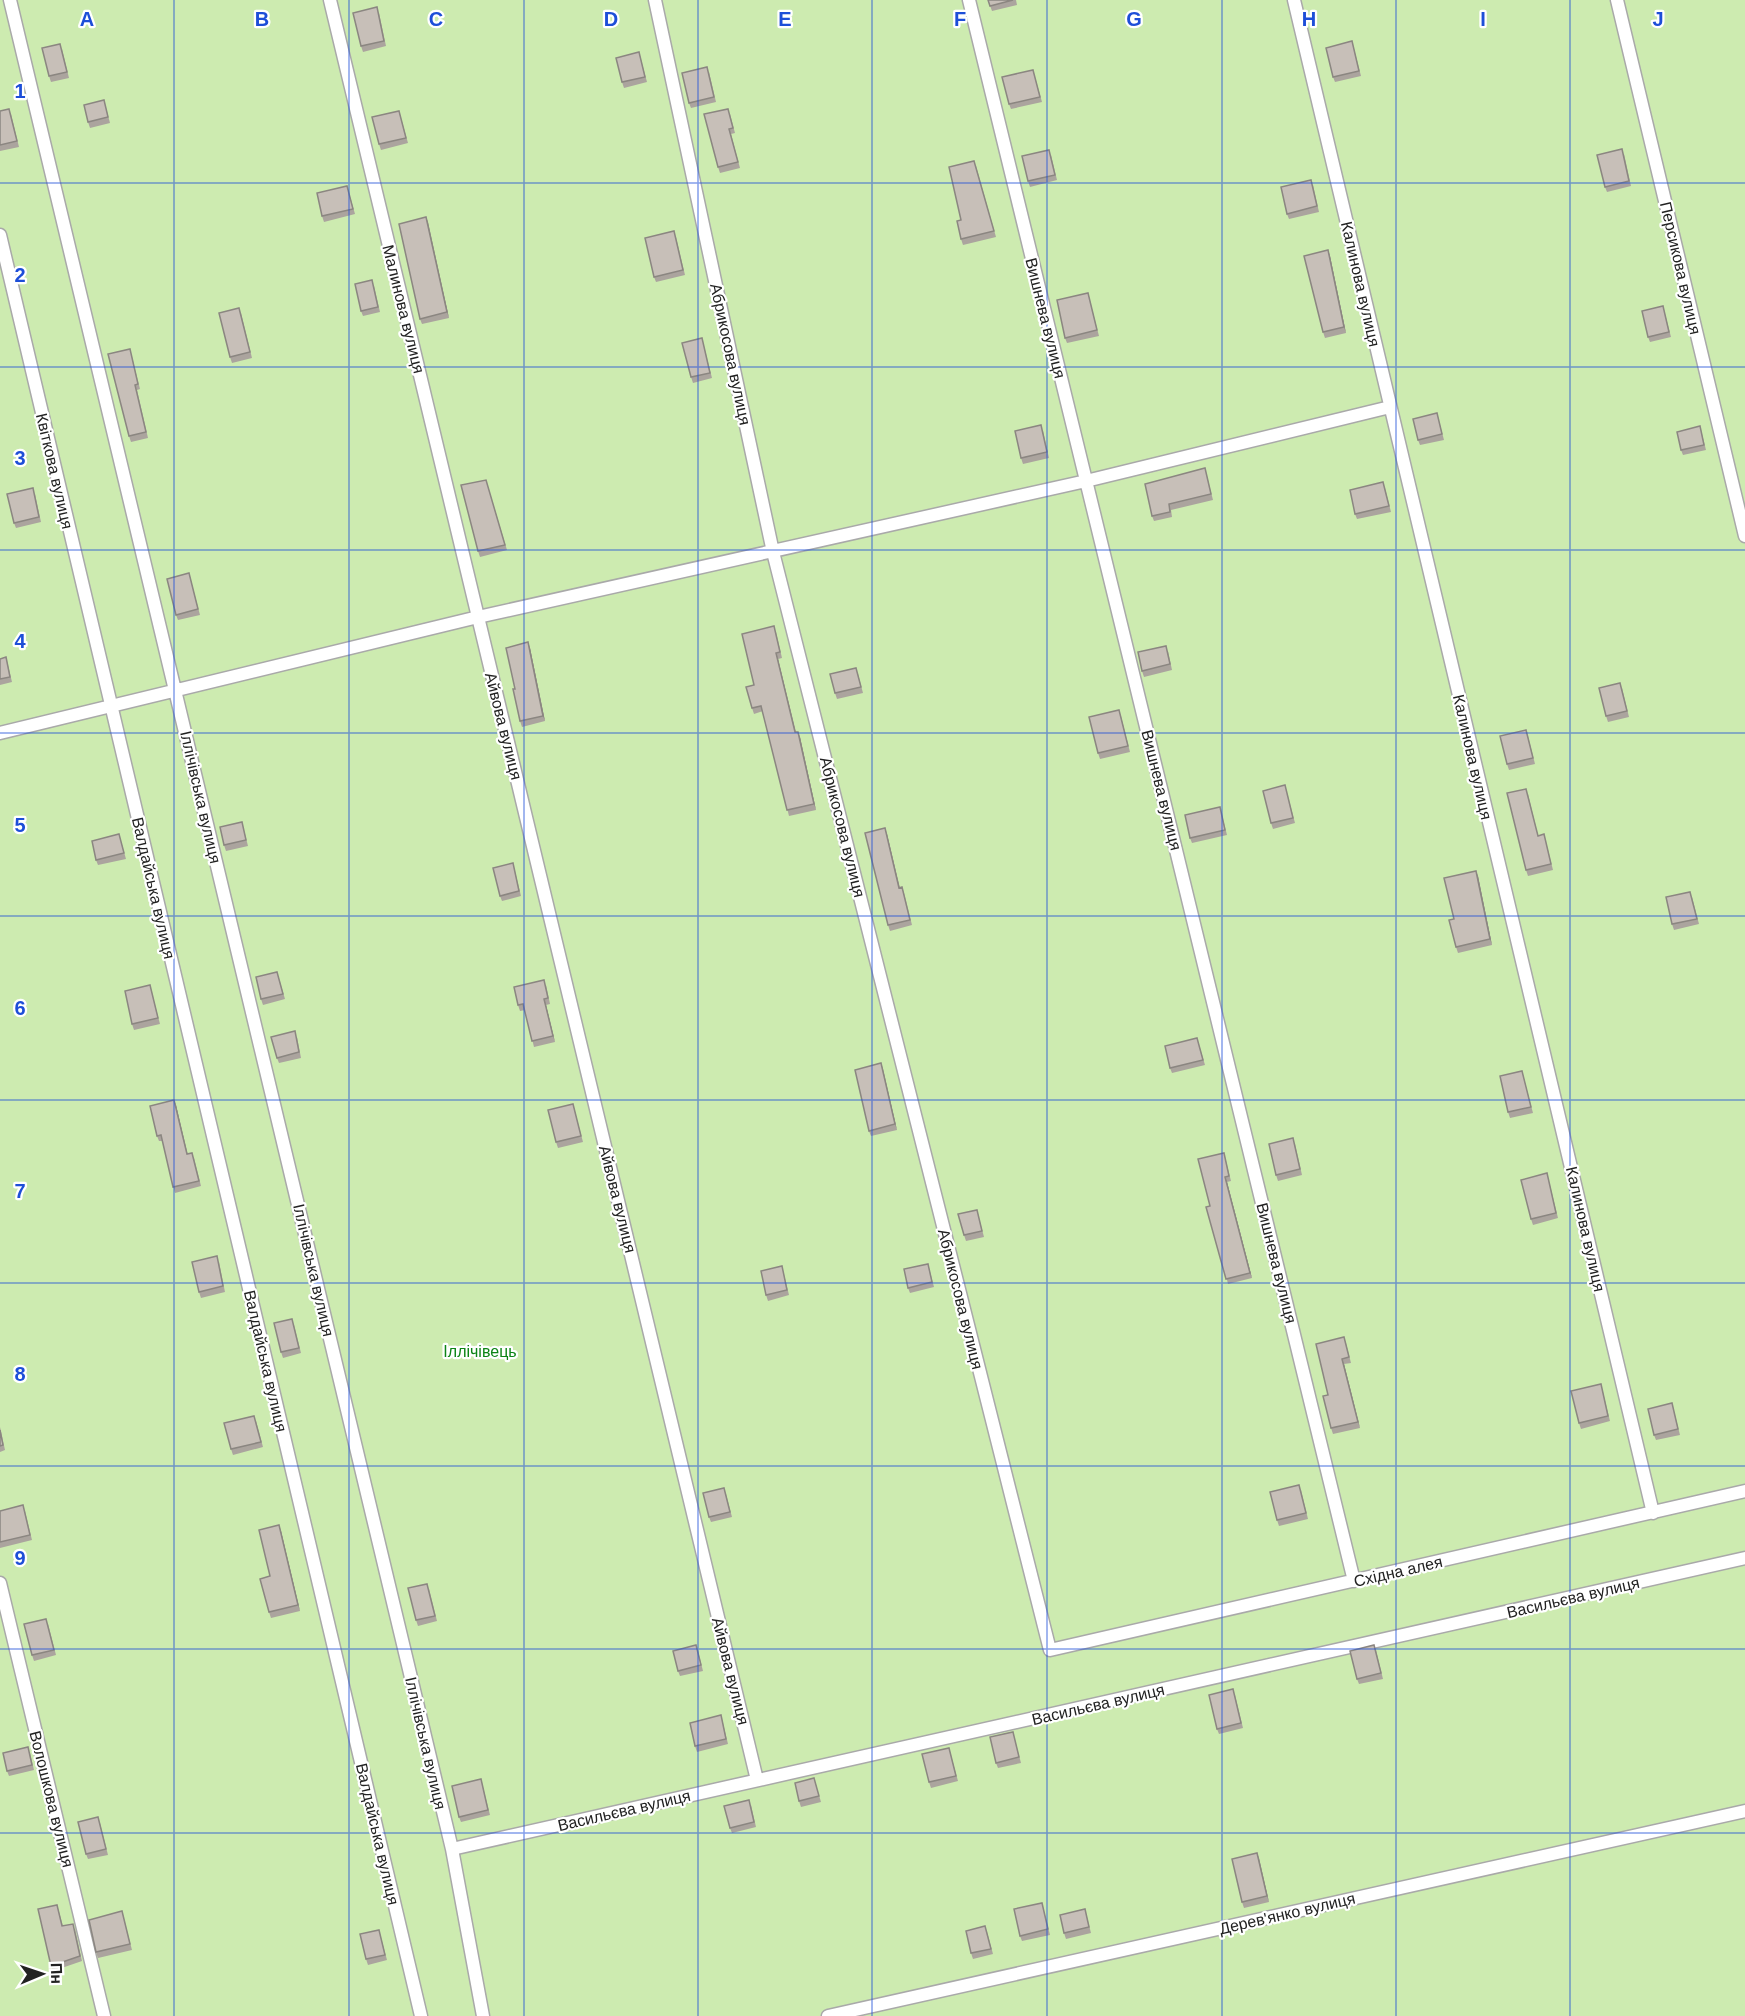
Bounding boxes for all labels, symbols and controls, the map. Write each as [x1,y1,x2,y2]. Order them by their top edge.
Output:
text: A [80,8,94,30]
text: B [255,8,269,30]
text: C [429,8,443,30]
text: D [604,8,618,30]
text: E [778,8,792,30]
text: F [954,8,966,30]
text: G [1126,8,1142,30]
text: H [1302,8,1316,30]
text: I [1480,8,1486,30]
text: J [1652,8,1664,30]
text: 1 [14,80,26,102]
street label: Персикова вулиця [1657,200,1704,336]
street label: Калинова вулиця [1338,220,1383,348]
street label: Малинова вулиця [379,243,428,375]
street label: Вишнева вулиця [1022,256,1069,380]
text: 2 [14,264,26,286]
street label: Абрикосова вулиця [707,282,754,426]
street label: Квіткова вулиця [33,412,76,531]
text: 3 [14,447,26,469]
text: 4 [14,630,26,652]
street label: Айвова вулиця [482,671,525,782]
street label: Калинова вулиця [1450,693,1495,821]
street label: Вишнева вулиця [1138,728,1185,852]
street label: Іллічівська вулиця [177,729,224,865]
street label: Абрикосова вулиця [817,755,868,899]
text: 5 [14,814,26,836]
street label: Валдайська вулиця [129,816,178,961]
text: 6 [14,997,26,1019]
street label: Айвова вулиця [596,1144,639,1255]
street label: Калинова вулиця [1563,1165,1608,1293]
text: 7 [14,1180,26,1202]
street label: Вишнева вулиця [1253,1201,1300,1325]
street label: Іллічівська вулиця [290,1202,337,1338]
street label: Абрикосова вулиця [935,1227,986,1371]
street label: Валдайська вулиця [241,1289,290,1434]
park label: Іллічівець [443,1343,517,1360]
text: 8 [14,1363,26,1385]
text: 9 [14,1547,26,1569]
street label: Східна алея [1352,1553,1444,1590]
street label: Васильєва вулиця [1505,1574,1641,1621]
street label: Айвова вулиця [709,1616,752,1727]
street label: Іллічівська вулиця [402,1675,449,1811]
street label: Васильєва вулиця [1030,1681,1166,1728]
street label: Волошкова вулиця [26,1729,77,1869]
street label: Валдайська вулиця [353,1762,402,1907]
street label: Васильєва вулиця [556,1787,692,1834]
street label: Дерев'янко вулиця [1217,1890,1357,1937]
north arrow [12,1944,72,2004]
text: Пн [48,1963,65,1984]

